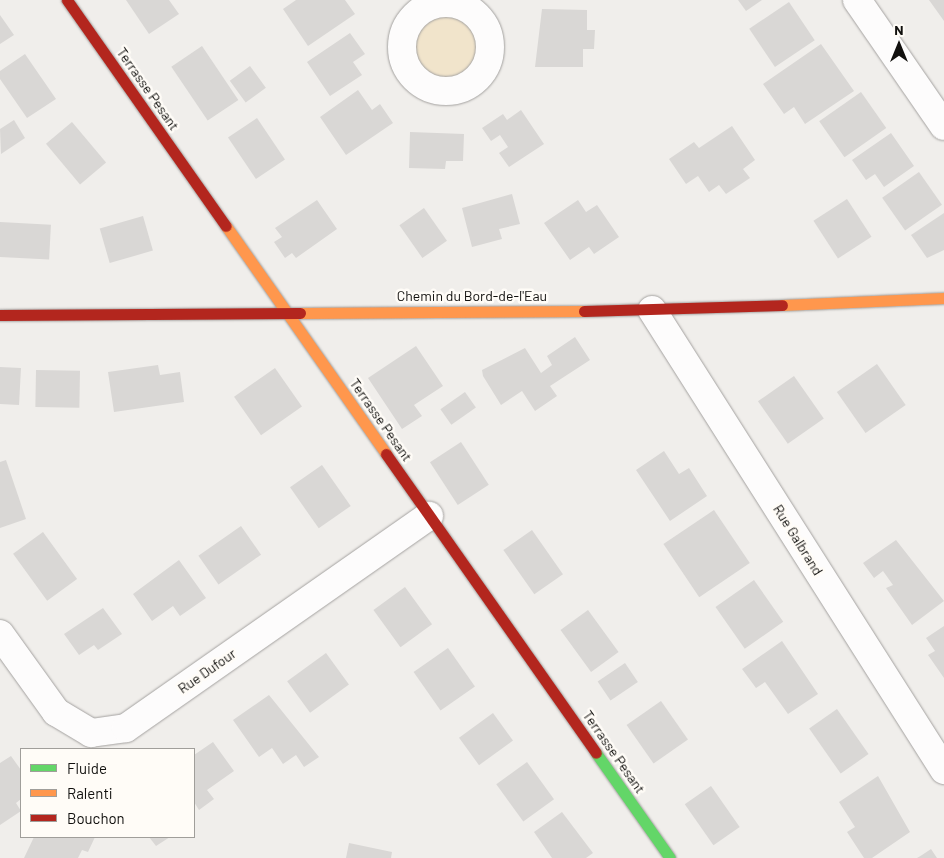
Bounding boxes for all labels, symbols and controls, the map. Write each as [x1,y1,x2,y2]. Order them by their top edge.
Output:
north arrow [874,20,924,70]
text: N [894,21,904,38]
street label: Terrasse Pesant [113,44,183,134]
street label: Chemin du Bord-de-l'Eau [397,288,547,304]
street label: Terrasse Pesant [346,375,416,465]
street label: Rue Galbrand [770,502,826,578]
street label: Rue Dufour [175,645,239,697]
street label: Terrasse Pesant [579,707,649,797]
legend [20,748,195,838]
text: Fluide [67,759,107,777]
text: Ralenti [67,784,113,802]
text: Bouchon [67,809,125,827]

